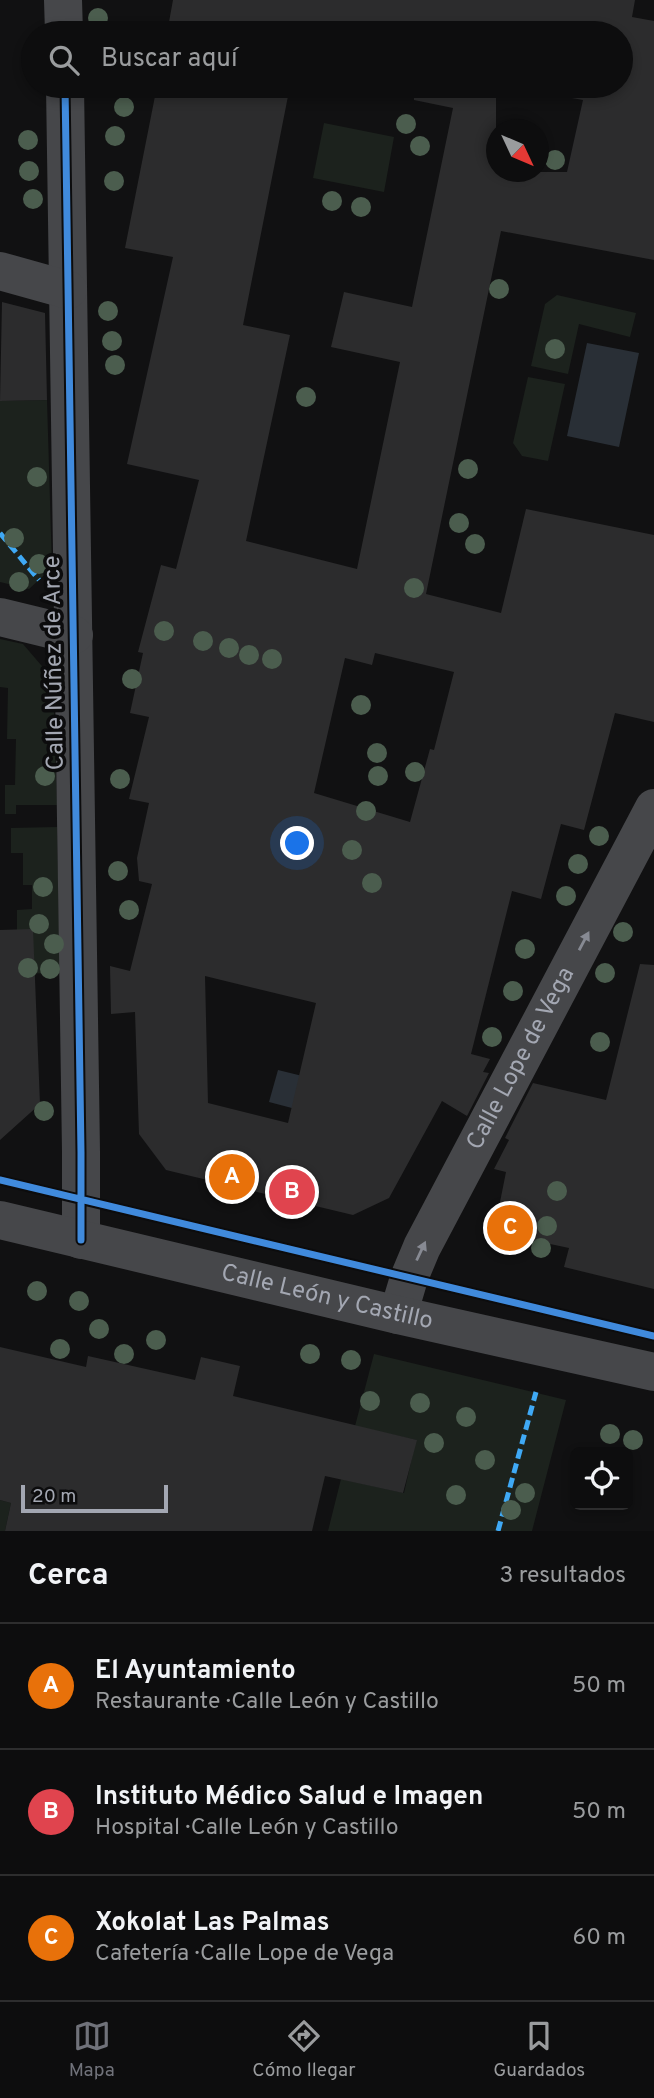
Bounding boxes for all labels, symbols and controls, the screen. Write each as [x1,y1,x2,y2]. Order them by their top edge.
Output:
search box [21,21,633,98]
icon: search [45,41,83,79]
text: Buscar aquí [101,43,238,76]
north arrow [486,119,549,182]
street label: Calle Núñez de Arce [38,555,72,771]
your location [280,826,314,860]
one-way arrow [578,931,589,951]
street label: Calle Lope de Vega [461,962,582,1155]
pin: A [209,1151,255,1203]
pin: B [269,1166,315,1218]
pin: C [487,1202,533,1254]
one-way arrow [415,1241,427,1261]
street label: Calle León y Castillo [218,1258,436,1337]
map controls [570,1447,633,1510]
button: locate [570,1447,633,1510]
scale bar [21,1482,168,1514]
text: 20 m [32,1485,76,1509]
text: Cerca [28,1558,108,1595]
text: 3 resultados [499,1562,626,1591]
text: El Ayuntamiento [95,1655,296,1688]
text: A [43,1672,59,1701]
text: 50 m [572,1672,626,1701]
text: Restaurante · Calle León y Castillo [95,1688,439,1717]
text: Instituto Médico Salud e Imagen [95,1781,483,1814]
text: B [43,1798,59,1827]
text: 50 m [572,1798,626,1827]
text: Hospital · Calle León y Castillo [95,1814,398,1843]
text: Xokolat Las Palmas [95,1907,330,1940]
text: C [44,1924,58,1953]
text: 60 m [573,1924,626,1953]
text: Cafetería · Calle Lope de Vega [95,1940,394,1969]
tab: Mapa [69,2017,115,2083]
tab: Cómo llegar [252,2017,356,2083]
tab: Guardados [493,2017,585,2083]

